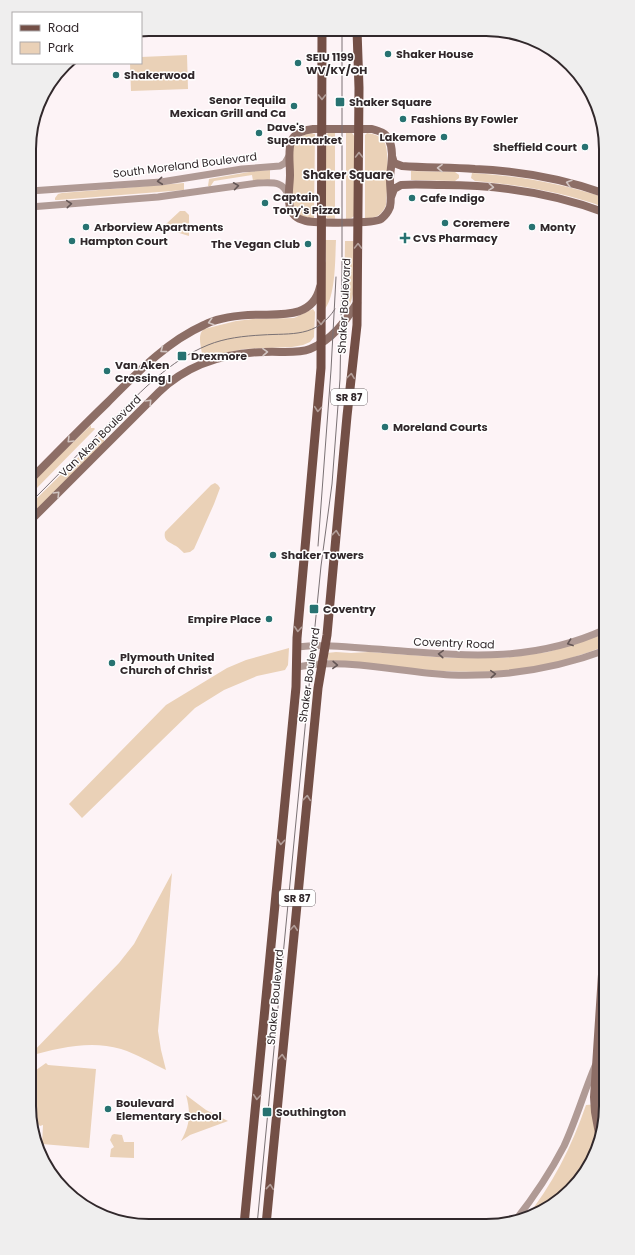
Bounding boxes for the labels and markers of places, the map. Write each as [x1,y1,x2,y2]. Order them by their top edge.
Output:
place label: Shaker House [396,46,474,62]
place label: SEIU 1199 WV/KY/OH [306,49,367,78]
marker: Shaker House [383,49,393,59]
marker: SEIU 1199 WV/KY/OH [293,58,303,68]
place label: Shakerwood [124,67,195,83]
marker: Shakerwood [111,70,121,80]
place label: Senor Tequila Mexican Grill and Ca [170,92,286,121]
place label: Shaker Square [349,94,432,110]
marker: Shaker Square [334,96,346,108]
marker: Senor Tequila Mexican Grill and Ca [289,101,299,111]
place label: Fashions By Fowler [411,111,518,127]
marker: Fashions By Fowler [398,114,408,124]
place label: Dave's Supermarket [267,119,343,148]
marker: Dave's Supermarket [254,128,264,138]
place label: Lakemore [380,129,436,145]
marker: Lakemore [439,132,449,142]
place label: Sheffield Court [493,139,578,155]
marker: Sheffield Court [580,142,590,152]
place label: Captain Tony's Pizza [273,189,340,218]
place label: Cafe Indigo [420,190,485,206]
marker: Cafe Indigo [407,193,417,203]
marker: Captain Tony's Pizza [260,198,270,208]
place label: Coremere [453,215,510,231]
marker: Coremere [440,218,450,228]
place label: Arborview Apartments [94,219,223,235]
place label: Monty [540,219,576,235]
marker: Arborview Apartments [81,222,91,232]
marker: Monty [527,222,537,232]
place label: CVS Pharmacy [413,230,498,246]
place label: Hampton Court [80,233,168,249]
marker: CVS Pharmacy [400,233,410,243]
marker: Hampton Court [67,236,77,246]
place label: The Vegan Club [211,236,301,252]
marker: The Vegan Club [303,239,313,249]
place label: Drexmore [191,348,247,364]
marker: Drexmore [176,350,188,362]
place label: Van Aken Crossing I [115,357,171,386]
marker: Van Aken Crossing I [102,366,112,376]
place label: Moreland Courts [393,419,488,435]
marker: Moreland Courts [380,422,390,432]
place label: Shaker Towers [281,547,364,563]
marker: Shaker Towers [268,550,278,560]
place label: Coventry [323,601,376,617]
marker: Coventry [308,603,320,615]
place label: Empire Place [188,611,261,627]
marker: Empire Place [264,614,274,624]
place label: Plymouth United Church of Christ [120,649,214,678]
marker: Plymouth United Church of Christ [107,658,117,668]
place label: Boulevard Elementary School [116,1095,222,1124]
marker: Boulevard Elementary School [103,1104,113,1114]
place label: Southington [276,1104,346,1120]
marker: Southington [261,1106,273,1118]

